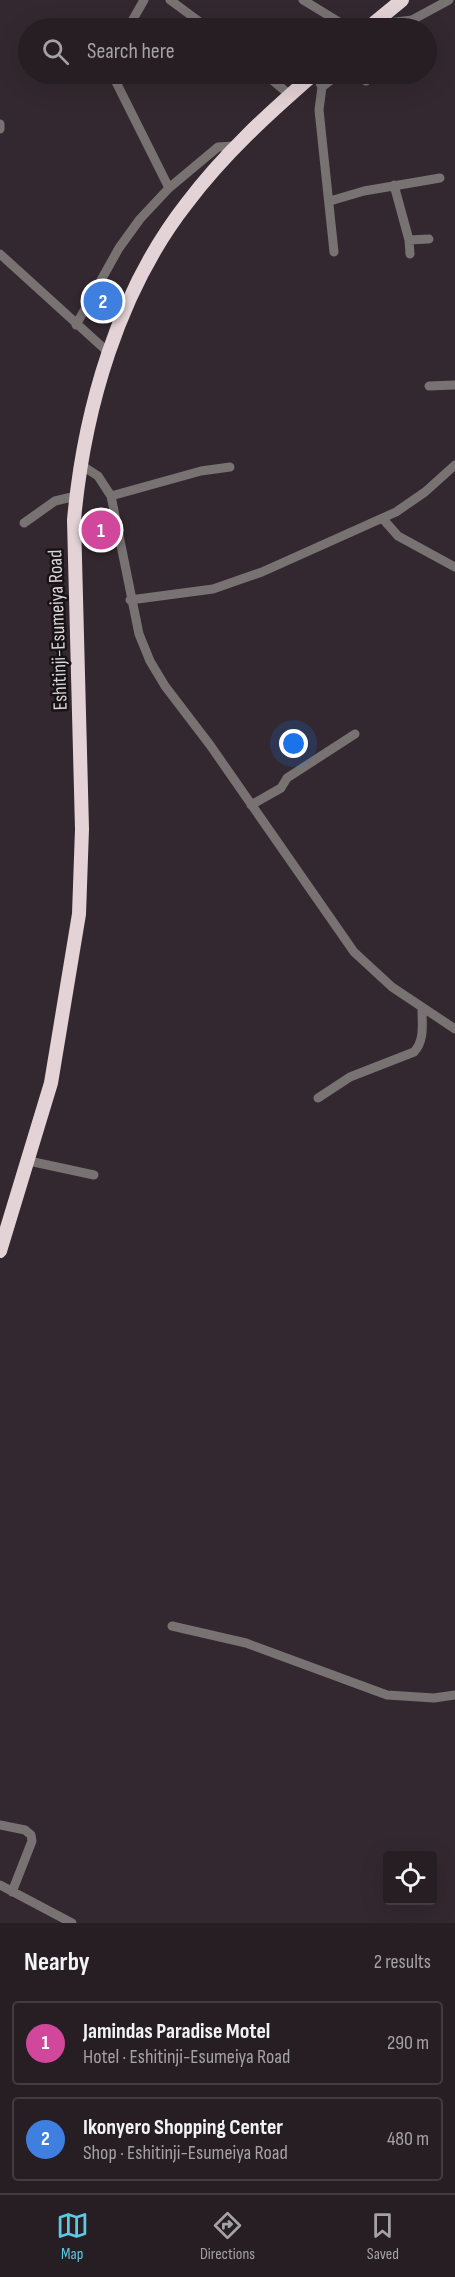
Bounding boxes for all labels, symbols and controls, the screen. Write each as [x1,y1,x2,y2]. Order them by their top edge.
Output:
search box [18,18,437,84]
icon: search [39,35,72,68]
text: Search here [87,38,174,65]
pin: 2 [84,278,122,324]
pin: 1 [82,508,120,552]
street label: Eshitinji-Esumeiya Road [43,549,73,711]
your location [279,729,308,758]
map controls [383,1851,437,1905]
button: locate [383,1851,437,1905]
text: Nearby [24,1947,90,1978]
text: 2 results [374,1950,431,1974]
text: Jamindas Paradise Motel [83,2018,270,2045]
text: 1 [42,2031,49,2055]
text: 290 m [387,2031,429,2055]
text: Hotel · Eshitinji-Esumeiya Road [83,2045,290,2069]
text: Ikonyero Shopping Center [83,2114,283,2141]
text: 2 [41,2127,50,2151]
text: 480 m [387,2127,429,2151]
text: Shop · Eshitinji-Esumeiya Road [83,2141,288,2165]
tab: Map [56,2209,89,2264]
tab: Directions [200,2209,255,2264]
tab: Saved [366,2209,399,2264]

